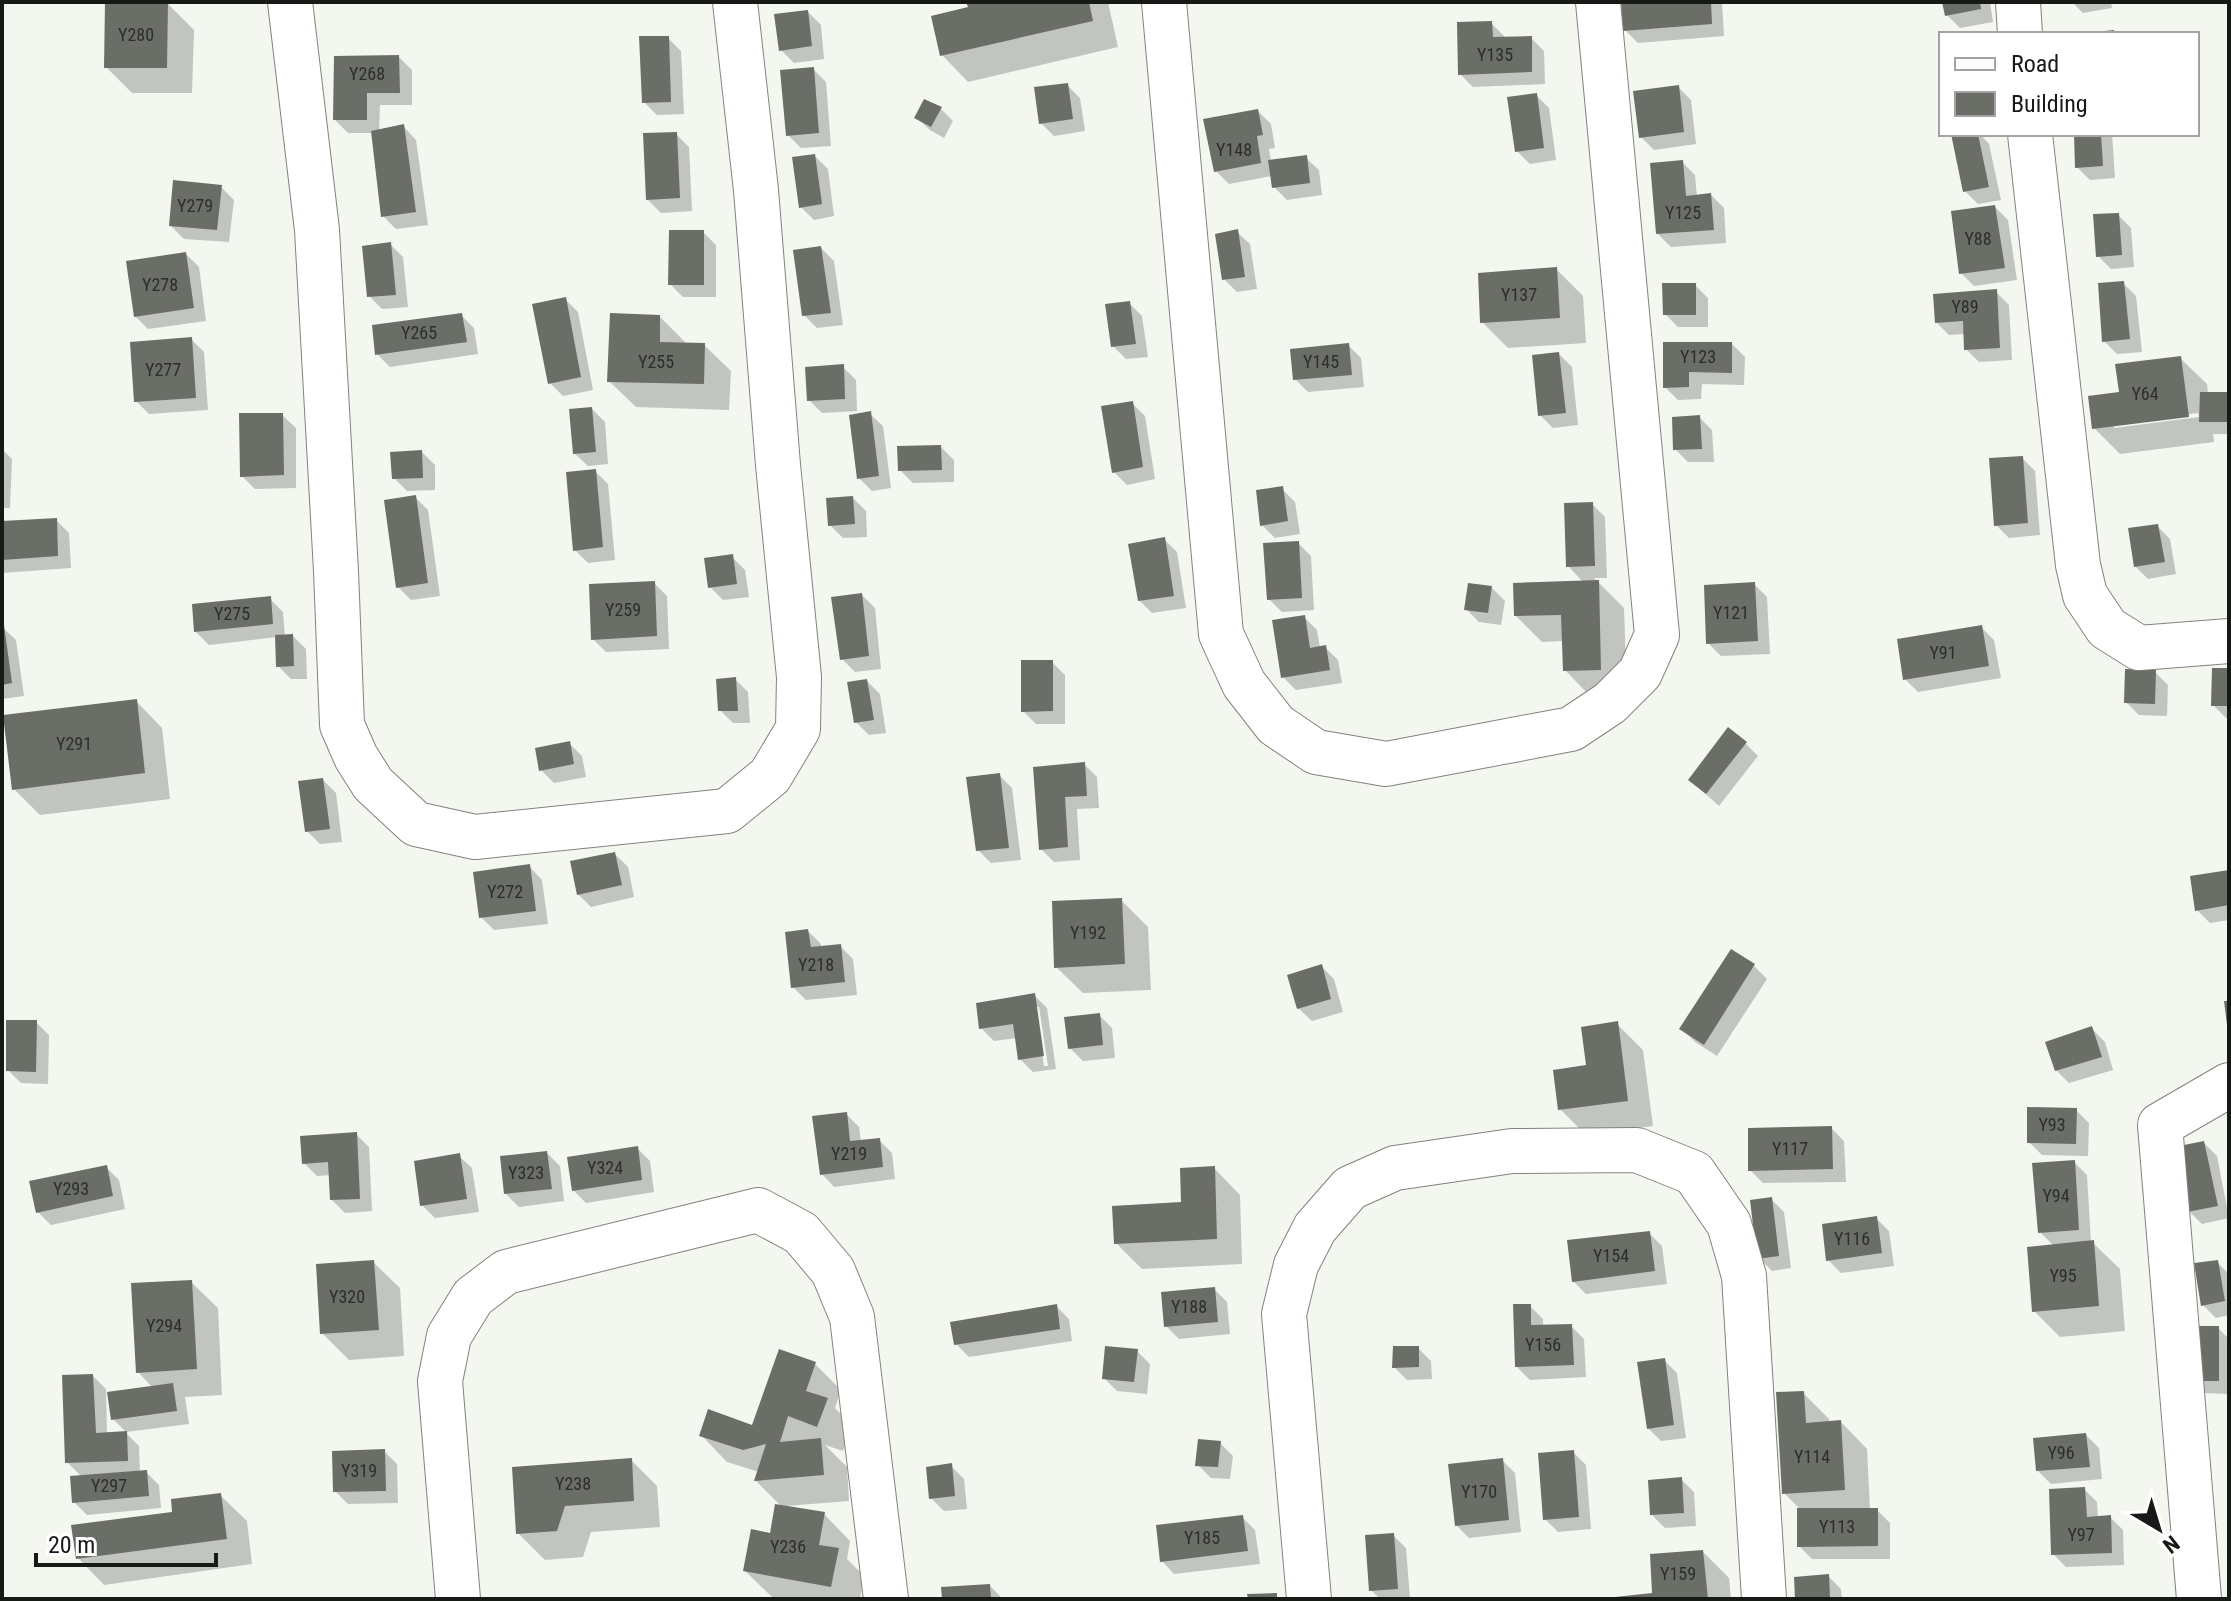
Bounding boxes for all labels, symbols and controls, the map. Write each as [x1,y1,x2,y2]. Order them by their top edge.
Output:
house number: Y280 [118,24,154,45]
legend [1939,32,2199,136]
house number: Y135 [1477,44,1513,65]
text: Road [2011,50,2059,78]
house number: Y268 [349,63,385,84]
text: Building [2011,90,2088,118]
house number: Y148 [1216,139,1252,160]
house number: Y279 [177,195,213,216]
house number: Y125 [1665,202,1701,223]
house number: Y88 [1964,228,1992,249]
house number: Y278 [142,274,178,295]
house number: Y137 [1501,284,1537,305]
house number: Y89 [1951,296,1979,317]
house number: Y265 [401,322,437,343]
house number: Y123 [1680,346,1716,367]
house number: Y255 [638,351,674,372]
house number: Y145 [1303,351,1339,372]
house number: Y277 [145,359,181,380]
house number: Y64 [2131,383,2159,404]
house number: Y259 [605,599,641,620]
house number: Y121 [1713,602,1749,623]
house number: Y275 [214,603,250,624]
house number: Y91 [1929,642,1957,663]
house number: Y291 [56,733,92,754]
house number: Y272 [487,881,523,902]
house number: Y192 [1070,922,1106,943]
house number: Y218 [798,954,834,975]
house number: Y93 [2038,1114,2066,1135]
house number: Y117 [1772,1138,1808,1159]
house number: Y219 [831,1143,867,1164]
house number: Y324 [587,1157,623,1178]
house number: Y323 [508,1162,544,1183]
house number: Y293 [53,1178,89,1199]
house number: Y94 [2042,1185,2070,1206]
house number: Y116 [1834,1228,1870,1249]
house number: Y154 [1593,1245,1629,1266]
house number: Y95 [2049,1265,2077,1286]
house number: Y320 [329,1286,365,1307]
house number: Y188 [1171,1296,1207,1317]
house number: Y294 [146,1315,182,1336]
house number: Y156 [1525,1334,1561,1355]
house number: Y96 [2047,1442,2075,1463]
house number: Y114 [1794,1446,1830,1467]
house number: Y319 [341,1460,377,1481]
house number: Y238 [555,1473,591,1494]
house number: Y297 [91,1475,127,1496]
house number: Y170 [1461,1481,1497,1502]
north arrow [2119,1489,2199,1569]
house number: Y113 [1819,1516,1855,1537]
scale bar [36,1517,216,1567]
house number: Y97 [2067,1524,2095,1545]
house number: Y185 [1184,1527,1220,1548]
text: N [2158,1530,2184,1558]
text: 20 m [48,1531,95,1559]
house number: Y236 [770,1536,806,1557]
house number: Y159 [1660,1563,1696,1584]

